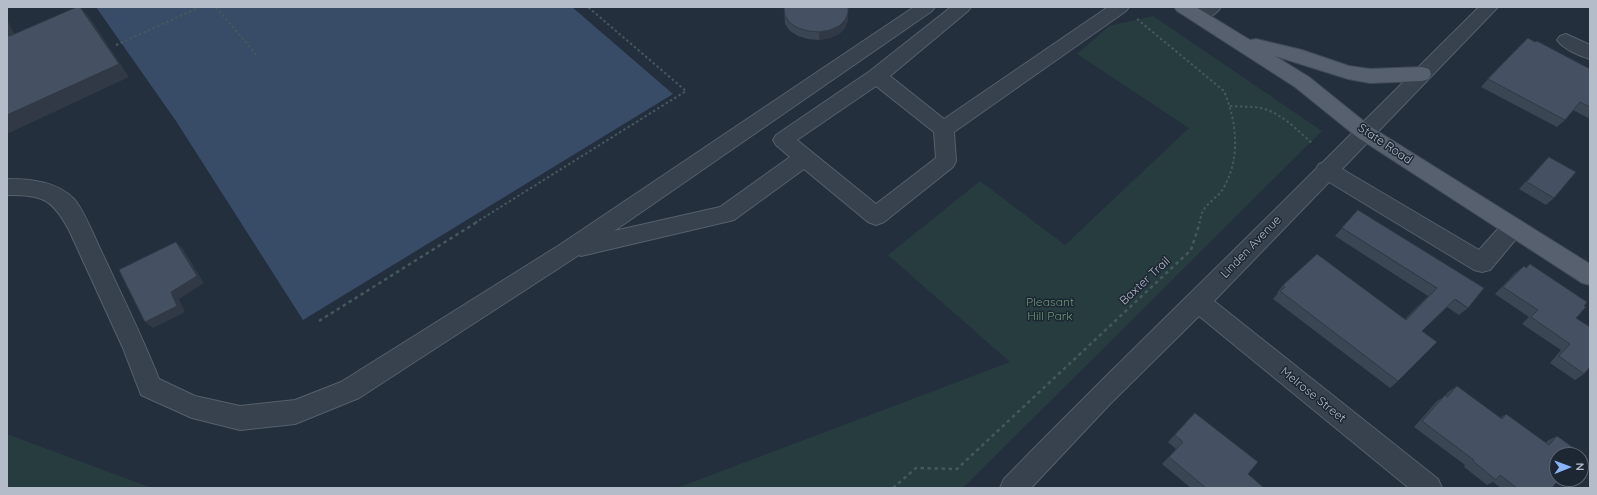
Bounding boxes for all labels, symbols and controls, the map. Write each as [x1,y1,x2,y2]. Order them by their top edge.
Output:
street label: State Road [1355,121,1415,167]
street label: Linden Avenue [1218,213,1284,281]
street label: Baxter Trail [1117,254,1173,308]
park label: Pleasant Hill Park [1026,295,1074,323]
street label: Melrose Street [1278,364,1348,426]
north arrow [1549,447,1589,487]
text: N [1573,463,1587,471]

